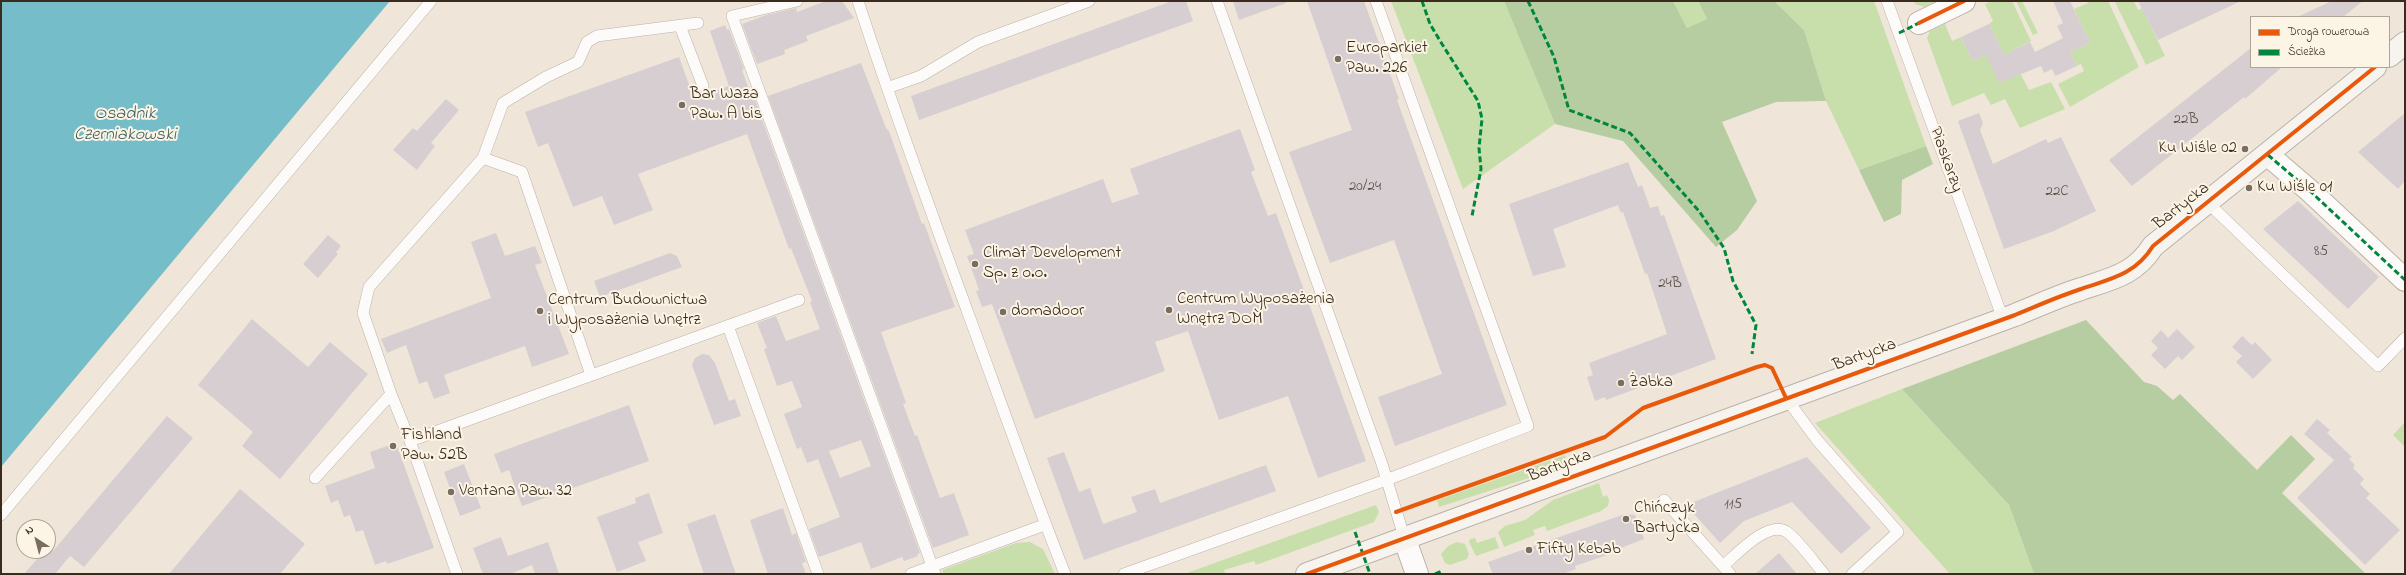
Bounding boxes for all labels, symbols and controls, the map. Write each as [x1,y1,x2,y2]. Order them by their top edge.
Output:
legend [2250,16,2390,68]
text: Droga rowerowa [2288,23,2369,41]
place label: Europarkiet Paw. 226 [1346,39,1428,79]
text: Ścieżka [2288,43,2325,61]
marker: Europarkiet Paw. 226 [1333,54,1343,64]
place label: Bar Waza Paw. A bis [690,85,762,125]
marker: Bar Waza Paw. A bis [677,100,687,110]
water label: Osadnik Czerniakowski [74,104,176,146]
house number: 22B [2173,112,2199,130]
street label: Piaskarzy [1924,124,1966,196]
place label: Ku Wiśle 02 [2159,139,2237,159]
marker: Ku Wiśle 02 [2240,144,2250,154]
place label: Ku Wiśle 01 [2257,178,2332,198]
house number: 20/24 [1349,179,1381,197]
street label: Bartycka [2150,179,2214,235]
marker: Ku Wiśle 01 [2244,183,2254,193]
house number: 22C [2045,184,2069,202]
place label: Climat Development Sp. z o.o. [983,244,1121,284]
house number: 85 [2314,244,2328,262]
marker: Climat Development Sp. z o.o. [970,259,980,269]
house number: 24B [1658,276,1682,294]
place label: Centrum Wyposażenia Wnętrz DOM [1177,290,1334,330]
place label: Centrum Budownictwa i Wyposażenia Wnętrz [548,291,707,331]
place label: domadoor [1011,302,1084,322]
marker: Centrum Wyposażenia Wnętrz DOM [1164,305,1174,315]
marker: Centrum Budownictwa i Wyposażenia Wnętrz [535,306,545,316]
marker: domadoor [998,307,1008,317]
street label: Bartycka [1831,335,1899,377]
place label: Żabka [1629,373,1673,393]
marker: Żabka [1616,378,1626,388]
place label: Fishland Paw. 52B [401,426,467,466]
marker: Fishland Paw. 52B [388,441,398,451]
street label: Bartycka [1526,446,1594,488]
place label: Ventana Paw. 32 [459,482,572,502]
marker: Ventana Paw. 32 [446,487,456,497]
house number: 115 [1724,497,1742,515]
place label: Chińczyk Bartycka [1634,499,1700,539]
marker: Chińczyk Bartycka [1621,514,1631,524]
north arrow [16,519,56,559]
text: N [22,521,37,539]
place label: Fifty Kebab [1537,540,1621,560]
marker: Fifty Kebab [1524,545,1534,555]

